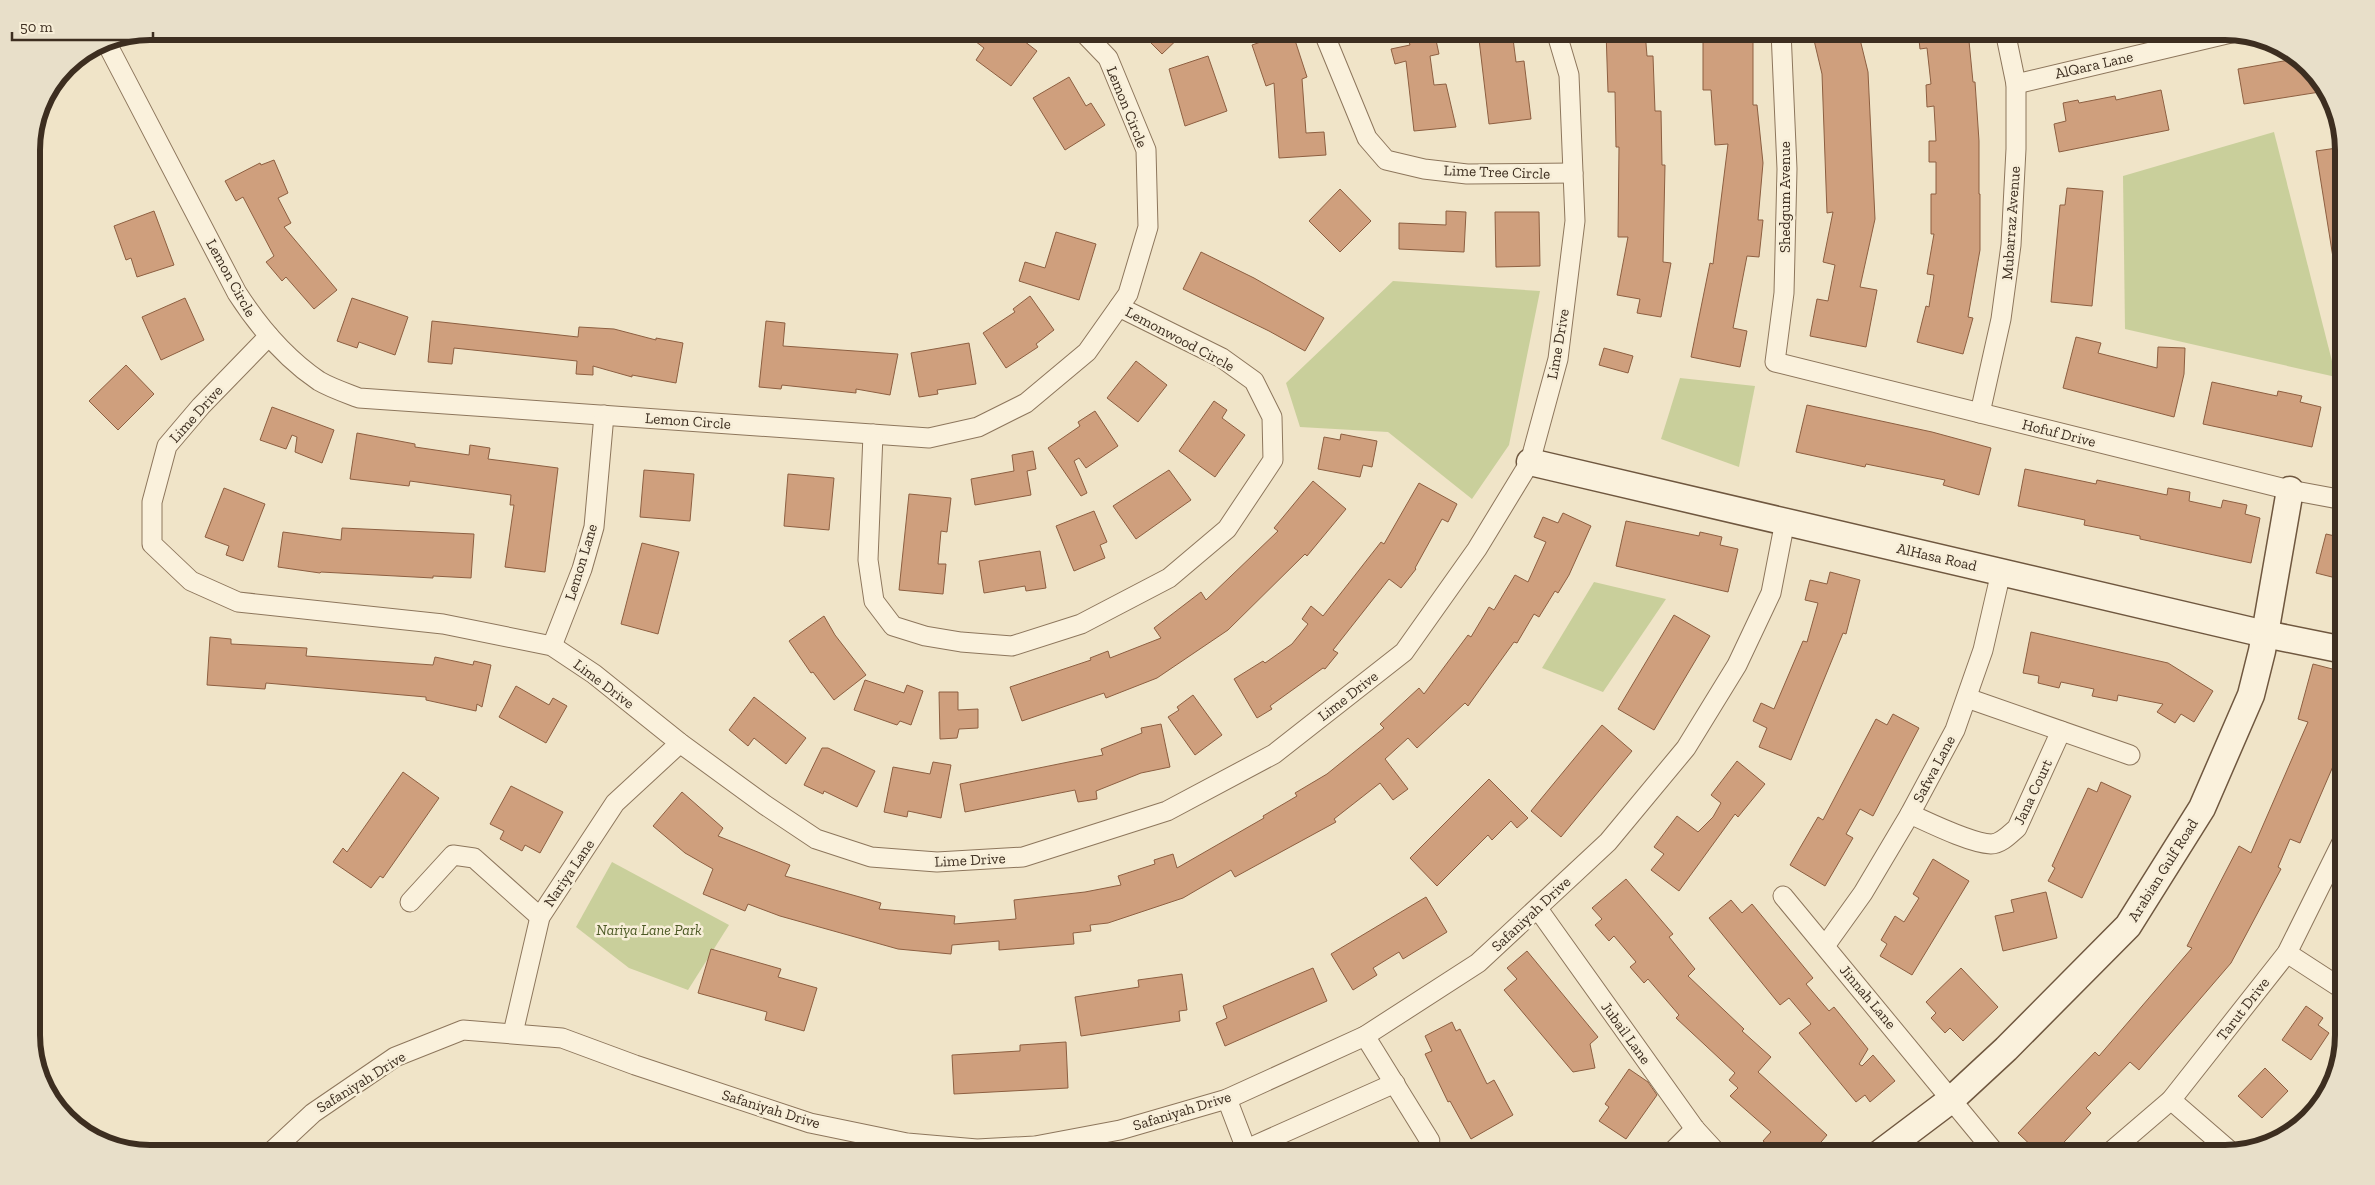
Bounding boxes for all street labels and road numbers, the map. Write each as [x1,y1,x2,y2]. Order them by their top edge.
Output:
street label: AlQara Lane [2053,47,2135,83]
street label: Lemon Circle [1103,64,1151,150]
street label: Shedgum Avenue [1776,141,1794,253]
street label: Lime Tree Circle [1443,161,1551,183]
street label: Mubarraz Avenue [1998,166,2024,280]
street label: Lemon Circle [202,236,260,320]
street label: Lemonwood Circle [1122,303,1238,375]
street label: Lime Drive [1543,307,1573,381]
street label: Lime Drive [166,382,226,446]
street label: Lemon Circle [644,409,732,433]
street label: Hofuf Drive [2020,415,2098,451]
street label: Lemon Lane [561,522,601,602]
street label: AlHasa Road [1895,539,1980,575]
street label: Lime Drive [570,655,638,713]
street label: Lime Drive [1314,667,1382,725]
street label: Safwa Lane [1909,732,1959,806]
street label: Jana Court [2010,756,2056,828]
street label: Arabian Gulf Road [2124,815,2202,925]
street label: Nariya Lane [540,836,598,910]
street label: Lime Drive [934,849,1006,871]
street label: Safaniyah Drive [1488,873,1574,955]
street label: Jinnah Lane [1836,961,1900,1033]
street label: Tarut Drive [2213,974,2273,1044]
street label: Jubail Lane [1597,998,1655,1068]
street label: Safaniyah Drive [313,1047,409,1117]
street label: Safaniyah Drive [720,1086,822,1132]
street label: Safaniyah Drive [1131,1088,1233,1134]

